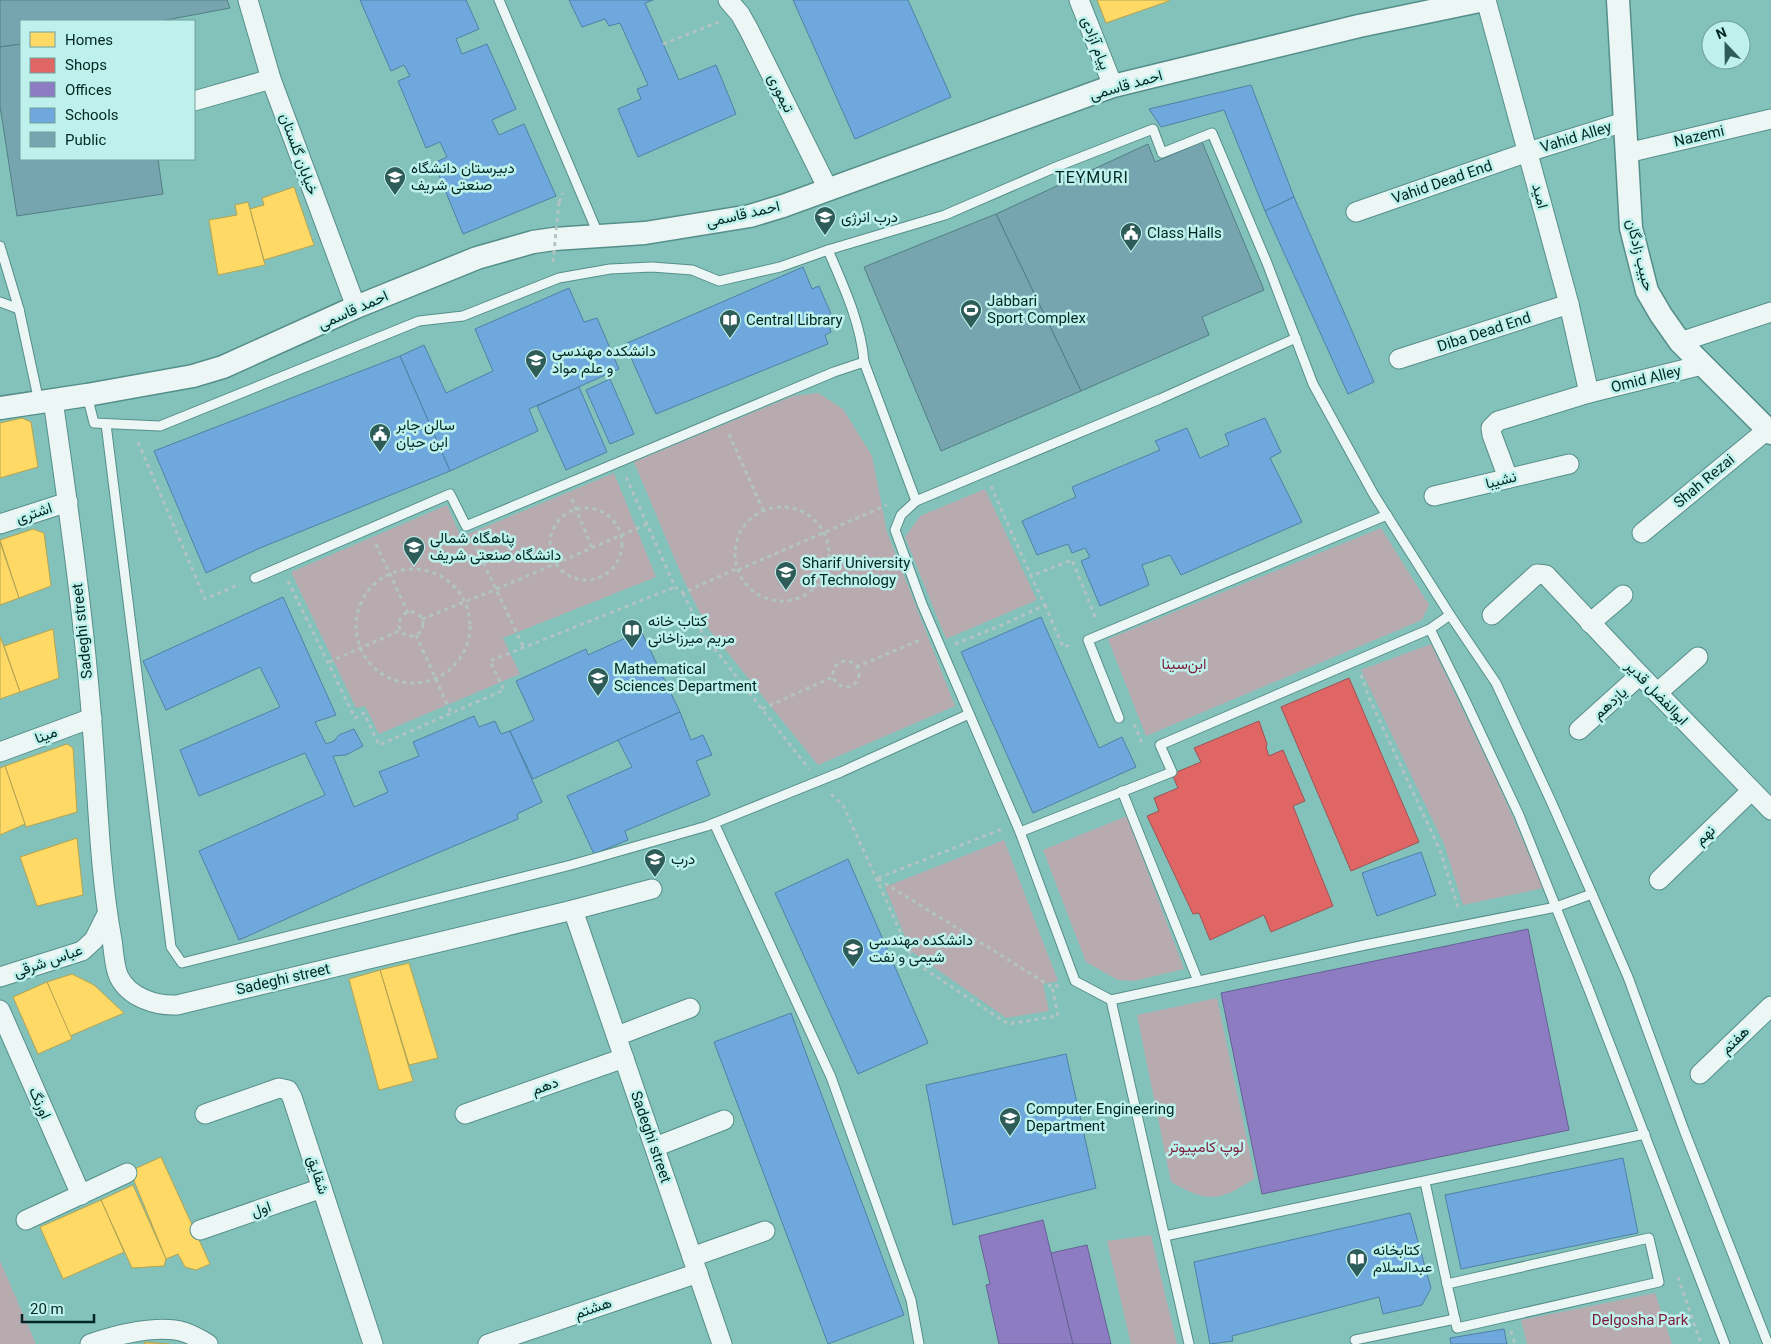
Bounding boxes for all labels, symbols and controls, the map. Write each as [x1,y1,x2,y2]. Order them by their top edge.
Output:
street label: پیام آزادی [1077,14,1114,73]
legend [20,20,195,160]
north arrow [1701,20,1751,70]
text: N [1714,24,1729,42]
text: Homes [65,31,113,49]
text: Shops [65,56,107,74]
street label: احمد قاسمی [1087,66,1165,105]
street label: تیموری [763,71,798,116]
text: Offices [65,81,112,99]
text: Schools [65,106,119,124]
street label: خیابان گلستان [276,111,322,197]
street label: Vahid Alley [1538,118,1614,156]
street label: Nazemi [1672,121,1726,151]
text: Public [65,131,106,149]
street label: Vahid Dead End [1389,156,1495,208]
place label: دبیرستان دانشگاه صنعتی شریف [411,159,515,195]
school or university icon: دبیرستان دانشگاه صنعتی شریف [383,165,407,196]
district label: TEYMURI [1055,168,1129,187]
street label: امید [1528,182,1552,210]
street label: احمد قاسمی [704,197,782,232]
school or university icon: درب انرژی [813,205,837,236]
place label: درب انرژی [841,208,898,227]
street label: حبیب زادگان [1622,217,1658,293]
public building icon: Class Halls [1119,221,1143,252]
place label: Class Halls [1147,224,1222,242]
street label: احمد قاسمی [315,287,391,334]
place label: Jabbari Sport Complex [987,292,1086,327]
sports icon: Jabbari Sport Complex [959,298,983,329]
library icon: Central Library [718,308,742,339]
street label: Diba Dead End [1435,308,1533,356]
place label: Central Library [746,311,843,329]
place label: دانشکده مهندسی و علم مواد [552,342,656,378]
school or university icon: دانشکده مهندسی و علم مواد [524,348,548,379]
street label: Omid Alley [1609,362,1683,396]
place label: سالن جابر ابن حیان [395,416,455,452]
public building icon: سالن جابر ابن حیان [368,422,392,453]
street label: Shah Rezai [1670,450,1738,512]
street label: نشیبا [1484,467,1518,493]
street label: اشتری [14,499,55,528]
place label: پناهگاه شمالی دانشگاه صنعتی شریف [430,529,561,565]
school or university icon: پناهگاه شمالی دانشگاه صنعتی شریف [402,535,426,566]
place label: Sharif University of Technology [802,554,910,589]
school or university icon: Sharif University of Technology [774,560,798,591]
street label: Sadeghi street [68,582,96,680]
place label: کتاب خانه مریم میرزاخانی [648,612,735,648]
library icon: کتاب خانه مریم میرزاخانی [620,618,644,649]
park label: ابن‌سینا [1162,655,1206,674]
street label: ابوالفضل قدیر [1621,656,1692,729]
place label: Mathematical Sciences Department [614,660,757,695]
school or university icon: Mathematical Sciences Department [586,666,610,697]
street label: یازدهم [1589,683,1631,724]
street label: مینا [32,723,60,747]
street label: نهم [1691,821,1720,850]
school or university icon: درب [643,847,667,878]
place label: درب [671,850,695,868]
place label: دانشکده مهندسی شیمی و نفت [869,931,973,967]
school or university icon: دانشکده مهندسی شیمی و نفت [841,937,865,968]
street label: عباس شرقی [11,941,85,982]
street label: Sadeghi street [234,959,332,999]
street label: هفتم [1717,1022,1754,1059]
street label: دهم [529,1073,561,1100]
street label: اورنگ [25,1084,55,1122]
street label: Sadeghi street [627,1089,675,1185]
place label: Computer Engineering Department [1026,1100,1174,1135]
school or university icon: Computer Engineering Department [998,1106,1022,1137]
park label: لوپ کامپیوتر [1167,1138,1244,1157]
street label: شقایق [302,1153,333,1197]
street label: اول [249,1197,273,1221]
place label: کتابخانه عبدالسلام [1373,1241,1433,1277]
library icon: کتابخانه عبدالسلام [1345,1247,1369,1278]
scale bar [22,1292,95,1324]
street label: هشتم [572,1293,614,1324]
text: 20 m [30,1300,64,1318]
park label: Delgosha Park [1592,1311,1689,1329]

